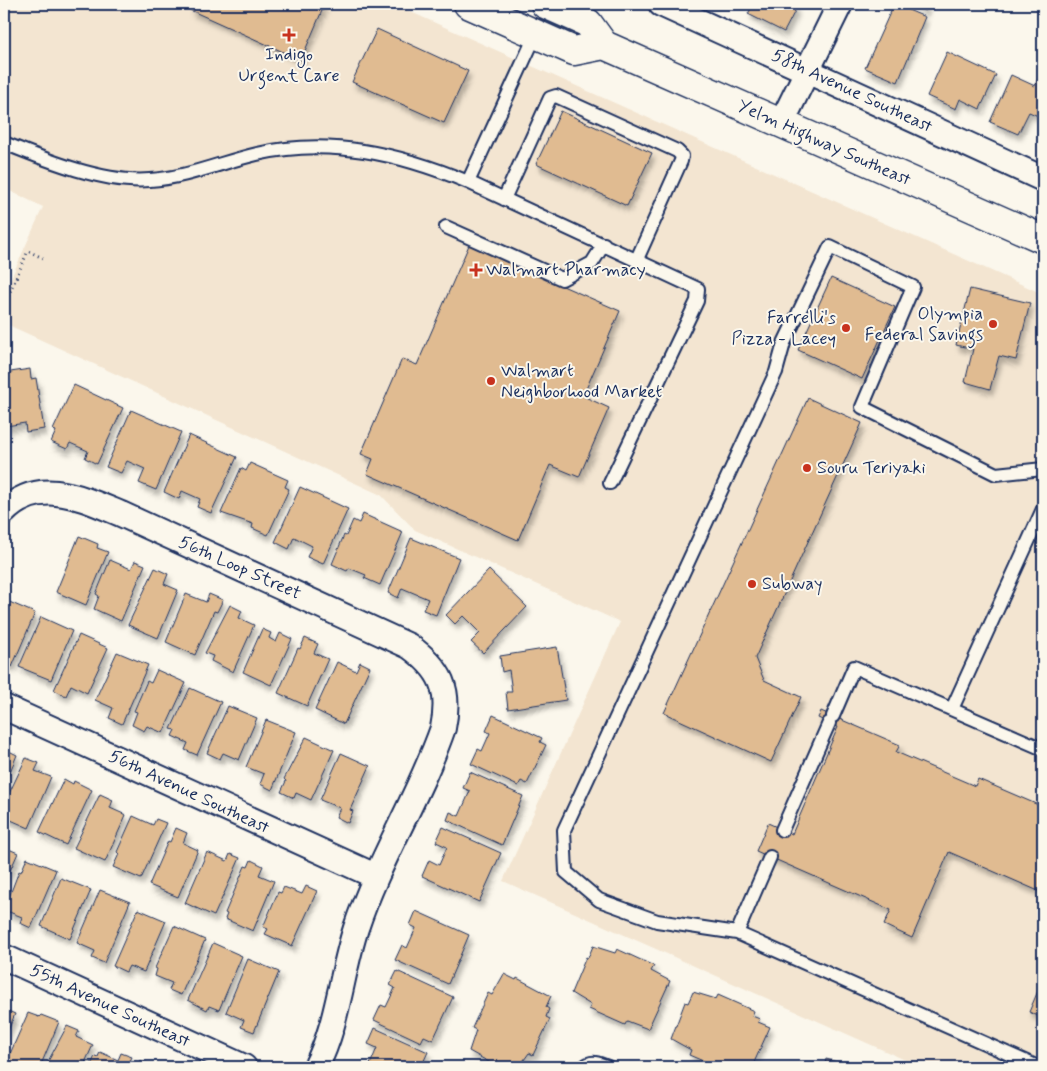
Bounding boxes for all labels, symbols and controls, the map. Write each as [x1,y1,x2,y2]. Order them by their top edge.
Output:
marker: Indigo Urgent Care [282,28,296,42]
place label: Indigo Urgent Care [238,43,340,90]
street label: 58th Avenue Southeast [768,43,937,139]
street label: Yelm Highway Southeast [733,94,915,194]
place label: Walmart Pharmacy [486,258,646,282]
marker: Walmart Pharmacy [470,264,482,276]
place label: Olympia Federal Savings [865,302,983,349]
place label: Farrelli's Pizza - Lacey [732,306,836,351]
marker: Olympia Federal Savings [987,318,999,330]
marker: Farrelli's Pizza - Lacey [840,322,852,334]
place label: Walmart Neighborhood Market [501,359,662,404]
marker: Walmart Neighborhood Market [485,375,497,387]
place label: Souru Teriyaki [817,456,925,480]
marker: Souru Teriyaki [801,462,813,474]
street label: 56th Loop Street [175,530,305,606]
place label: Subway [762,572,823,596]
marker: Subway [746,578,758,590]
street label: 56th Avenue Southeast [105,744,274,840]
street label: 55th Avenue Southeast [26,958,194,1054]

